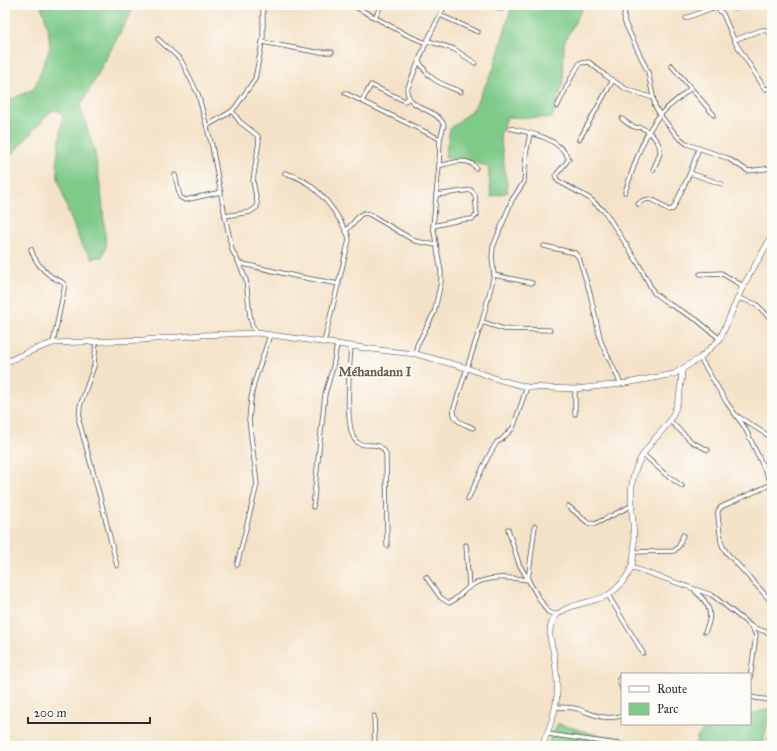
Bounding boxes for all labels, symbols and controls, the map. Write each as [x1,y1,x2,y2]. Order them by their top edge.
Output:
district label: Méhandann I [339,364,412,380]
legend [621,673,751,725]
text: Route [657,682,687,696]
scale bar [28,699,150,725]
text: Parc [657,702,678,716]
text: 200 m [34,706,67,720]

